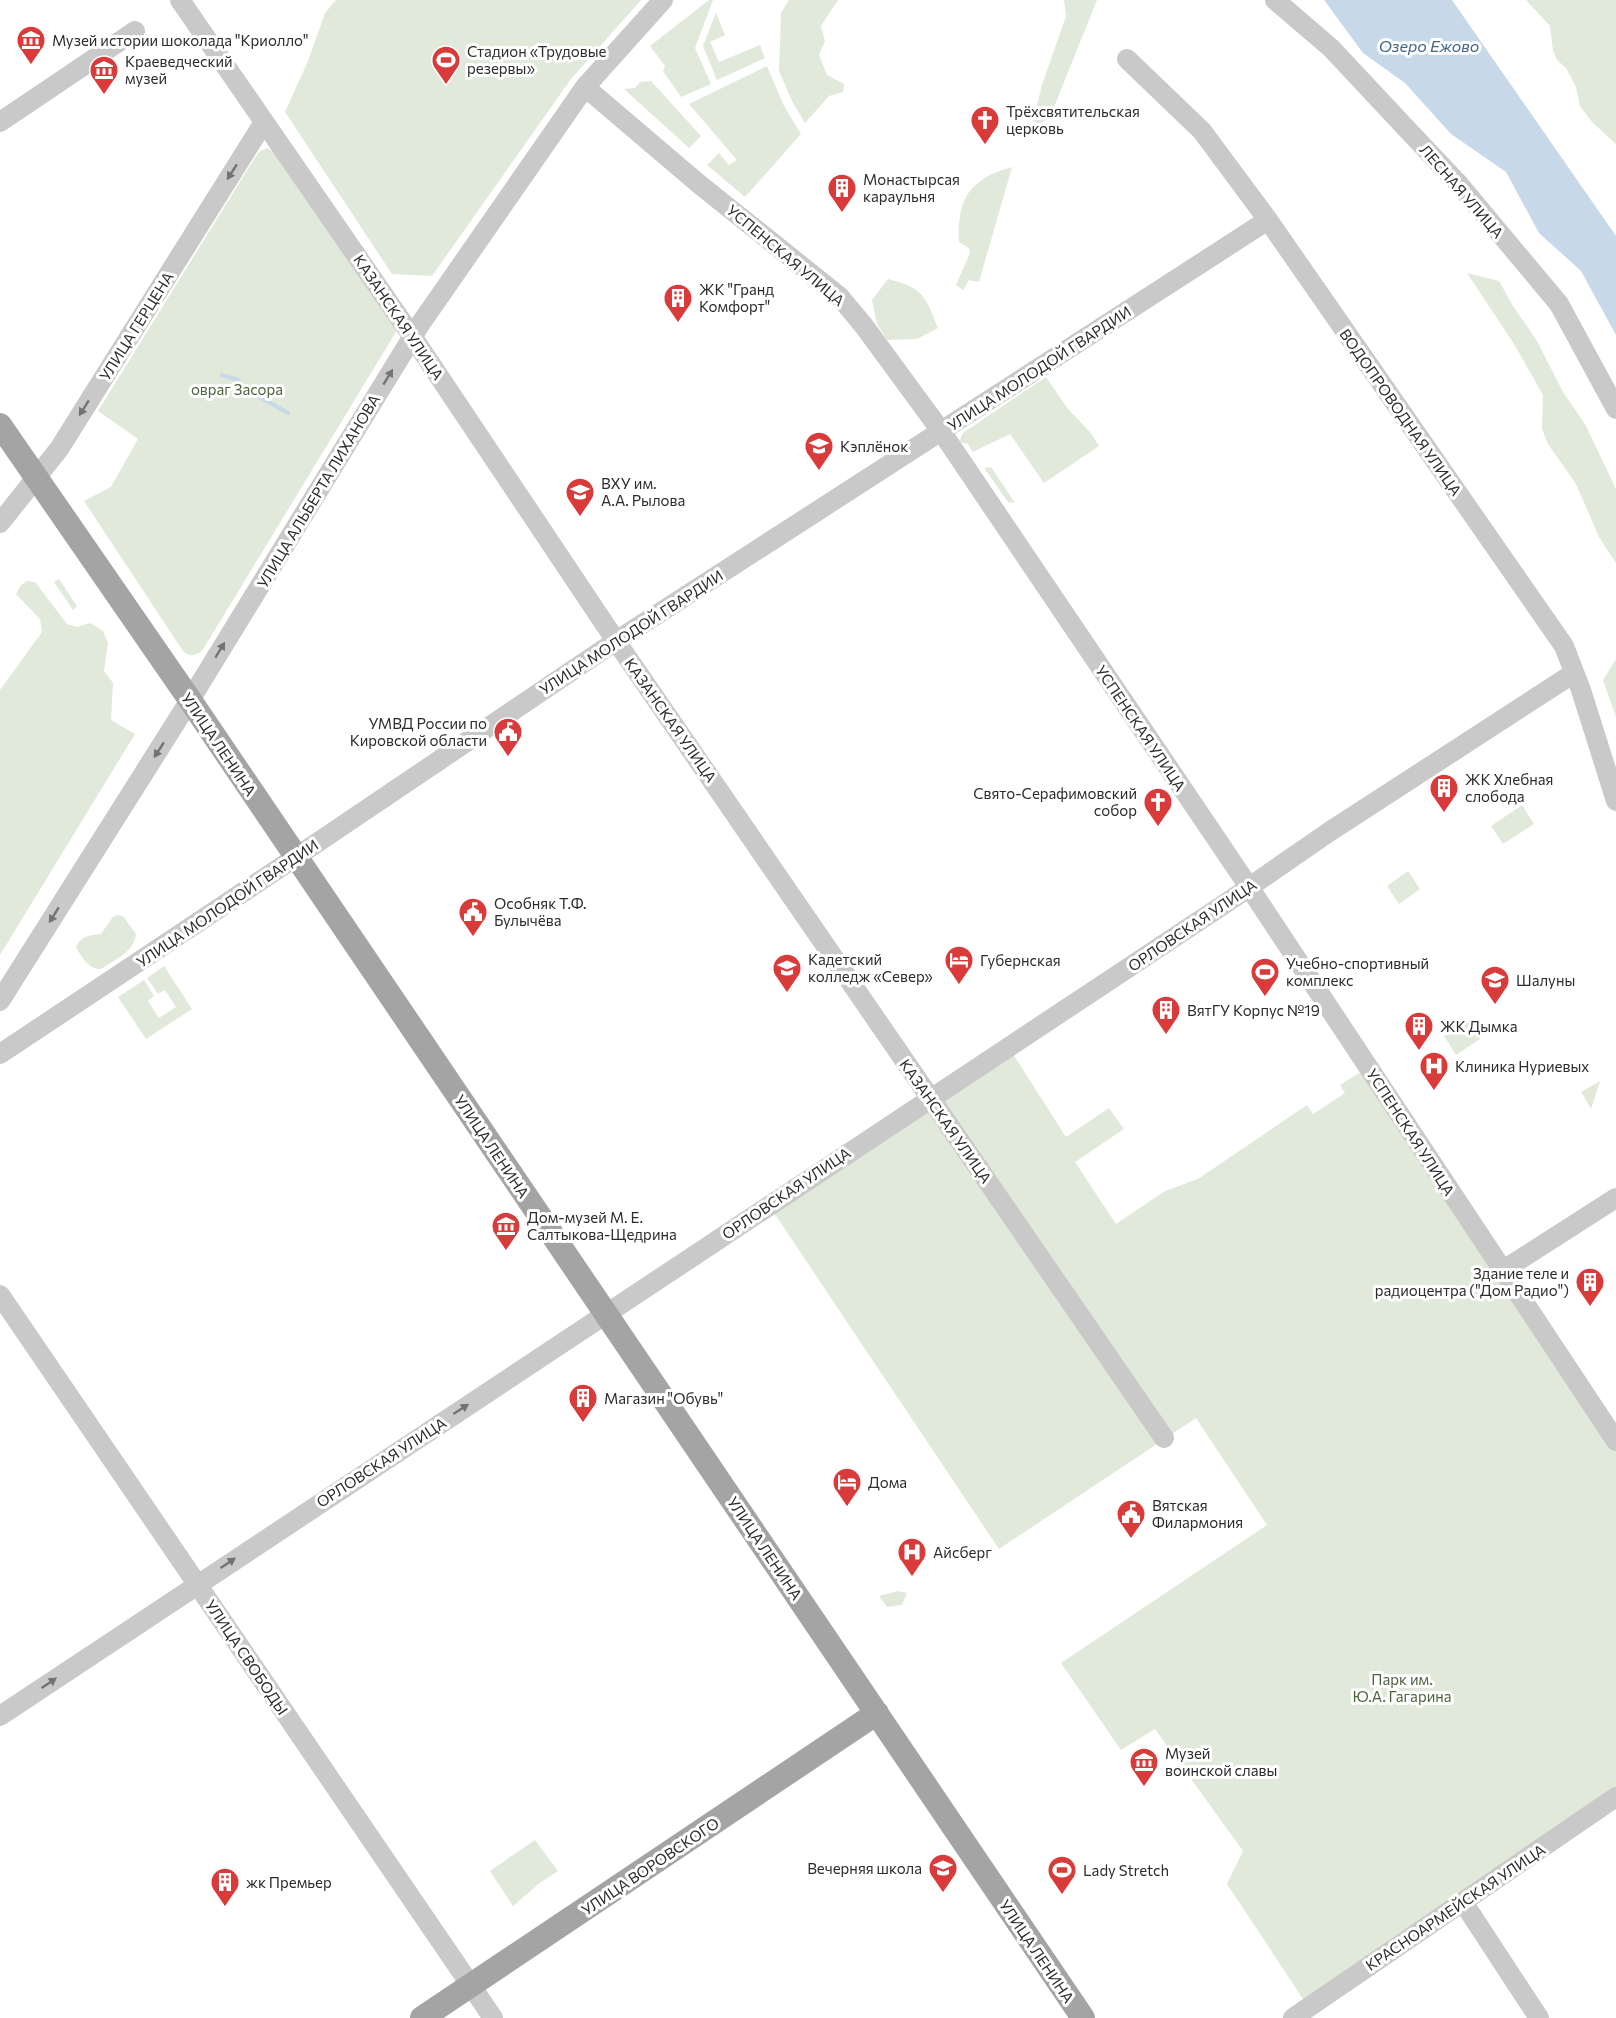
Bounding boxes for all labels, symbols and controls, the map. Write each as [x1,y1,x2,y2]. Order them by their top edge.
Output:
museum icon: Музей истории шоколада "Криолло" [15,24,47,66]
place label: Музей истории шоколада "Криолло" [52,31,309,49]
water label: Озеро Ежово [1379,36,1479,55]
place label: Стадион «Трудовые резервы» [467,42,607,77]
sports icon: Стадион «Трудовые резервы» [430,44,462,86]
place label: Краеведческий музей [125,52,233,87]
museum icon: Краеведческий музей [88,54,120,96]
place label: Трёхсвятительская церковь [1006,102,1140,137]
church icon: Трёхсвятительская церковь [969,104,1001,146]
street label: ЛЕСНАЯ УЛИЦА [1416,141,1508,241]
one-way arrow [227,164,238,180]
place label: Монастырсая караульня [863,170,960,205]
building icon: Монастырсая караульня [826,172,858,214]
street label: УСПЕНСКАЯ УЛИЦА [724,201,848,309]
street label: КАЗАНСКАЯ УЛИЦА [350,251,448,383]
street label: УЛИЦА ГЕРЦЕНА [95,268,177,384]
place label: ЖК "Гранд Комфорт" [699,280,774,315]
building icon: ЖК "Гранд Комфорт" [662,282,694,324]
street label: УЛИЦА МОЛОДОЙ ГВАРДИИ [944,302,1134,434]
street label: ВОДОПРОВОДНАЯ УЛИЦА [1336,325,1466,499]
one-way arrow [382,368,393,385]
park label: овраг Засора [191,380,283,398]
street label: УЛИЦА АЛЬБЕРТА ЛИХАНОВА [253,391,383,591]
one-way arrow [79,400,90,416]
school or university icon: Кэплёнок [803,430,835,472]
place label: Кэплёнок [840,437,908,455]
place label: ВХУ им. А.А. Рылова [601,474,685,509]
school or university icon: ВХУ им. А.А. Рылова [564,476,596,518]
street label: УЛИЦА МОЛОДОЙ ГВАРДИИ [536,566,726,698]
one-way arrow [215,642,226,658]
street label: КАЗАНСКАЯ УЛИЦА [621,655,721,785]
street label: УСПЕНСКАЯ УЛИЦА [1092,662,1190,794]
street label: УЛИЦА ЛЕНИНА [178,689,260,799]
place label: УМВД России по Кировской области [350,714,487,749]
public building icon: УМВД России по Кировской области [492,716,524,758]
one-way arrow [153,742,164,758]
place label: ЖК Хлебная слобода [1465,770,1553,805]
building icon: ЖК Хлебная слобода [1428,772,1460,814]
place label: Свято-Серафимовский собор [973,784,1137,819]
church icon: Свято-Серафимовский собор [1142,786,1174,828]
street label: УЛИЦА МОЛОДОЙ ГВАРДИИ [133,835,321,971]
street label: ОРЛОВСКАЯ УЛИЦА [1124,875,1260,975]
place label: Особняк Т.Ф. Булычёва [494,894,587,929]
public building icon: Особняк Т.Ф. Булычёва [457,896,489,938]
one-way arrow [49,907,60,923]
hotel icon: Губернская [943,944,975,986]
place label: Кадетский колледж «Север» [808,950,933,985]
place label: Губернская [980,951,1061,969]
school or university icon: Кадетский колледж «Север» [771,952,803,994]
place label: Учебно-спортивный комплекс [1286,954,1429,989]
sports icon: Учебно-спортивный комплекс [1249,956,1281,998]
school or university icon: Шалуны [1479,964,1511,1006]
place label: Шалуны [1516,971,1575,989]
building icon: ВятГУ Корпус №19 [1150,994,1182,1036]
place label: ВятГУ Корпус №19 [1187,1001,1320,1019]
building icon: ЖК Дымка [1403,1010,1435,1052]
place label: ЖК Дымка [1440,1017,1518,1035]
hospital icon: Клиника Нуриевых [1418,1050,1450,1092]
street label: КАЗАНСКАЯ УЛИЦА [896,1056,996,1186]
place label: Клиника Нуриевых [1455,1057,1589,1075]
street label: УСПЕНСКАЯ УЛИЦА [1363,1065,1459,1199]
street label: УЛИЦА ЛЕНИНА [451,1091,533,1201]
street label: ОРЛОВСКАЯ УЛИЦА [718,1143,854,1243]
place label: Дом-музей М. Е. Салтыкова-Щедрина [527,1208,677,1243]
museum icon: Дом-музей М. Е. Салтыкова-Щедрина [490,1210,522,1252]
place label: Здание теле и радиоцентра ("Дом Радио") [1375,1264,1569,1299]
building icon: Здание теле и радиоцентра ("Дом Радио") [1574,1266,1606,1308]
building icon: Магазин "Обувь" [567,1382,599,1424]
place label: Магазин "Обувь" [604,1389,723,1407]
one-way arrow [452,1403,468,1415]
street label: ОРЛОВСКАЯ УЛИЦА [313,1413,449,1511]
hotel icon: Дома [831,1466,863,1508]
place label: Дома [868,1473,907,1491]
street label: УЛИЦА ЛЕНИНА [724,1493,806,1603]
place label: Вятская Филармония [1152,1496,1243,1531]
public building icon: Вятская Филармония [1115,1498,1147,1540]
hospital icon: Айсберг [896,1536,928,1578]
place label: Айсберг [933,1543,992,1561]
one-way arrow [220,1558,236,1569]
street label: УЛИЦА СВОБОДЫ [202,1596,292,1718]
park label: Парк им. Ю.А. Гагарина [1352,1670,1452,1705]
one-way arrow [40,1678,57,1689]
place label: Музей воинской славы [1165,1744,1277,1779]
museum icon: Музей воинской славы [1128,1746,1160,1788]
street label: УЛИЦА ВОРОВСКОГО [578,1813,722,1919]
street label: КРАСНОАРМЕЙСКАЯ УЛИЦА [1362,1840,1548,1974]
school or university icon: Вечерняя школа [927,1852,959,1894]
sports icon: Lady Stretch [1046,1854,1078,1896]
place label: Вечерняя школа [807,1859,922,1877]
place label: Lady Stretch [1083,1861,1169,1879]
building icon: жк Премьер [209,1866,241,1908]
place label: жк Премьер [246,1873,332,1891]
street label: УЛИЦА ЛЕНИНА [996,1896,1078,2006]

